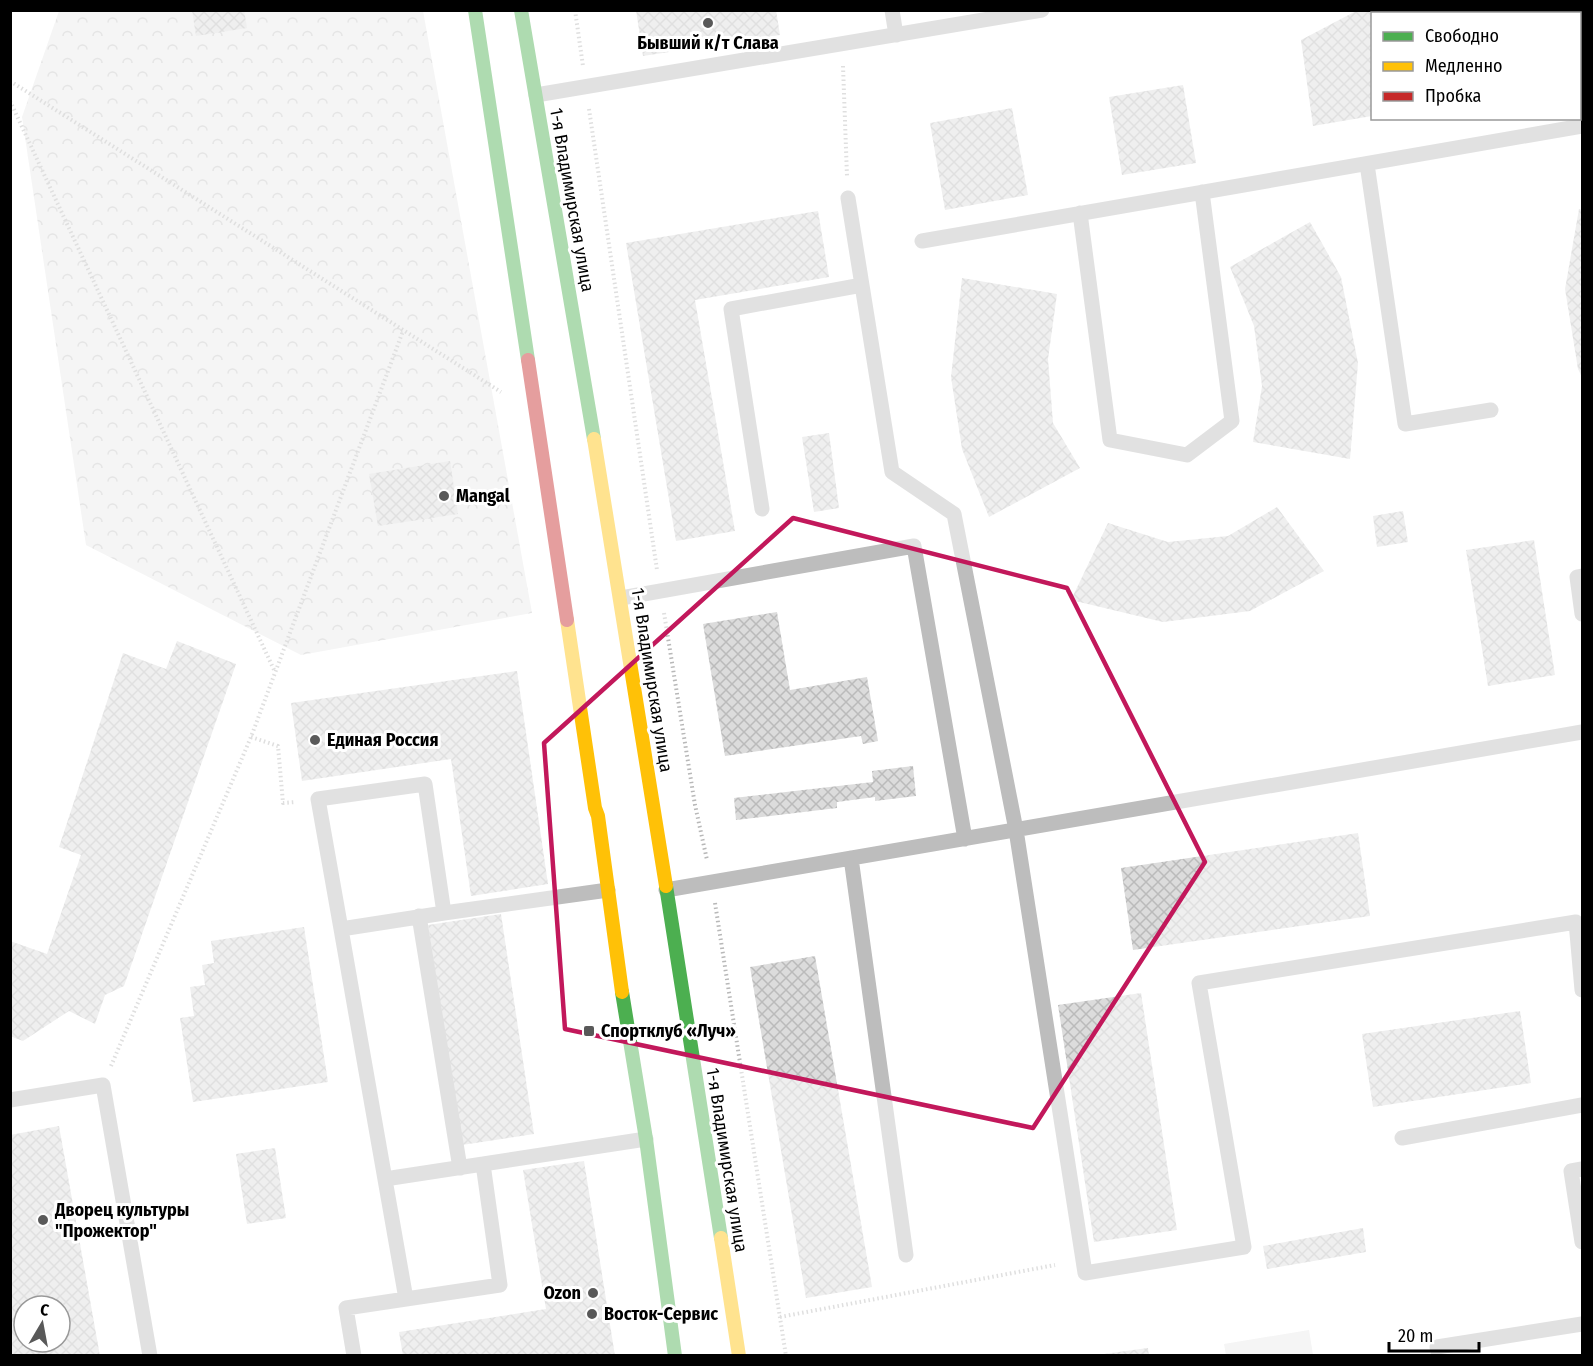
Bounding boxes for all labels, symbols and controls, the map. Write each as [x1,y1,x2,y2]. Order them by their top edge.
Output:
legend [1371,12,1581,120]
marker: Бывший к/т Слава [701,16,715,30]
text: Свободно [1425,25,1499,47]
place label: Бывший к/т Слава [637,32,779,54]
text: Медленно [1425,55,1503,77]
text: Пробка [1425,85,1481,107]
street label: 1-я Владимирская улица [545,106,599,294]
place label: Mangal [456,485,510,507]
marker: Mangal [437,489,451,503]
street label: 1-я Владимирская улица [627,586,677,774]
place label: Единая Россия [327,729,439,751]
marker: Единая Россия [308,733,322,747]
place label: Спортклуб «Луч» [601,1020,736,1042]
marker: Спортклуб «Луч» [582,1024,596,1038]
street label: 1-я Владимирская улица [702,1066,752,1254]
place label: Дворец культуры "Прожектор" [54,1199,189,1242]
marker: Дворец культуры "Прожектор" [36,1213,50,1227]
place label: Ozon [543,1282,581,1304]
marker: Ozon [586,1286,600,1300]
north arrow [12,1294,72,1354]
text: С [39,1300,51,1320]
place label: Восток-Сервис [604,1303,718,1325]
marker: Восток-Сервис [585,1307,599,1321]
scale bar [1389,1315,1479,1353]
text: 20 m [1398,1325,1433,1347]

